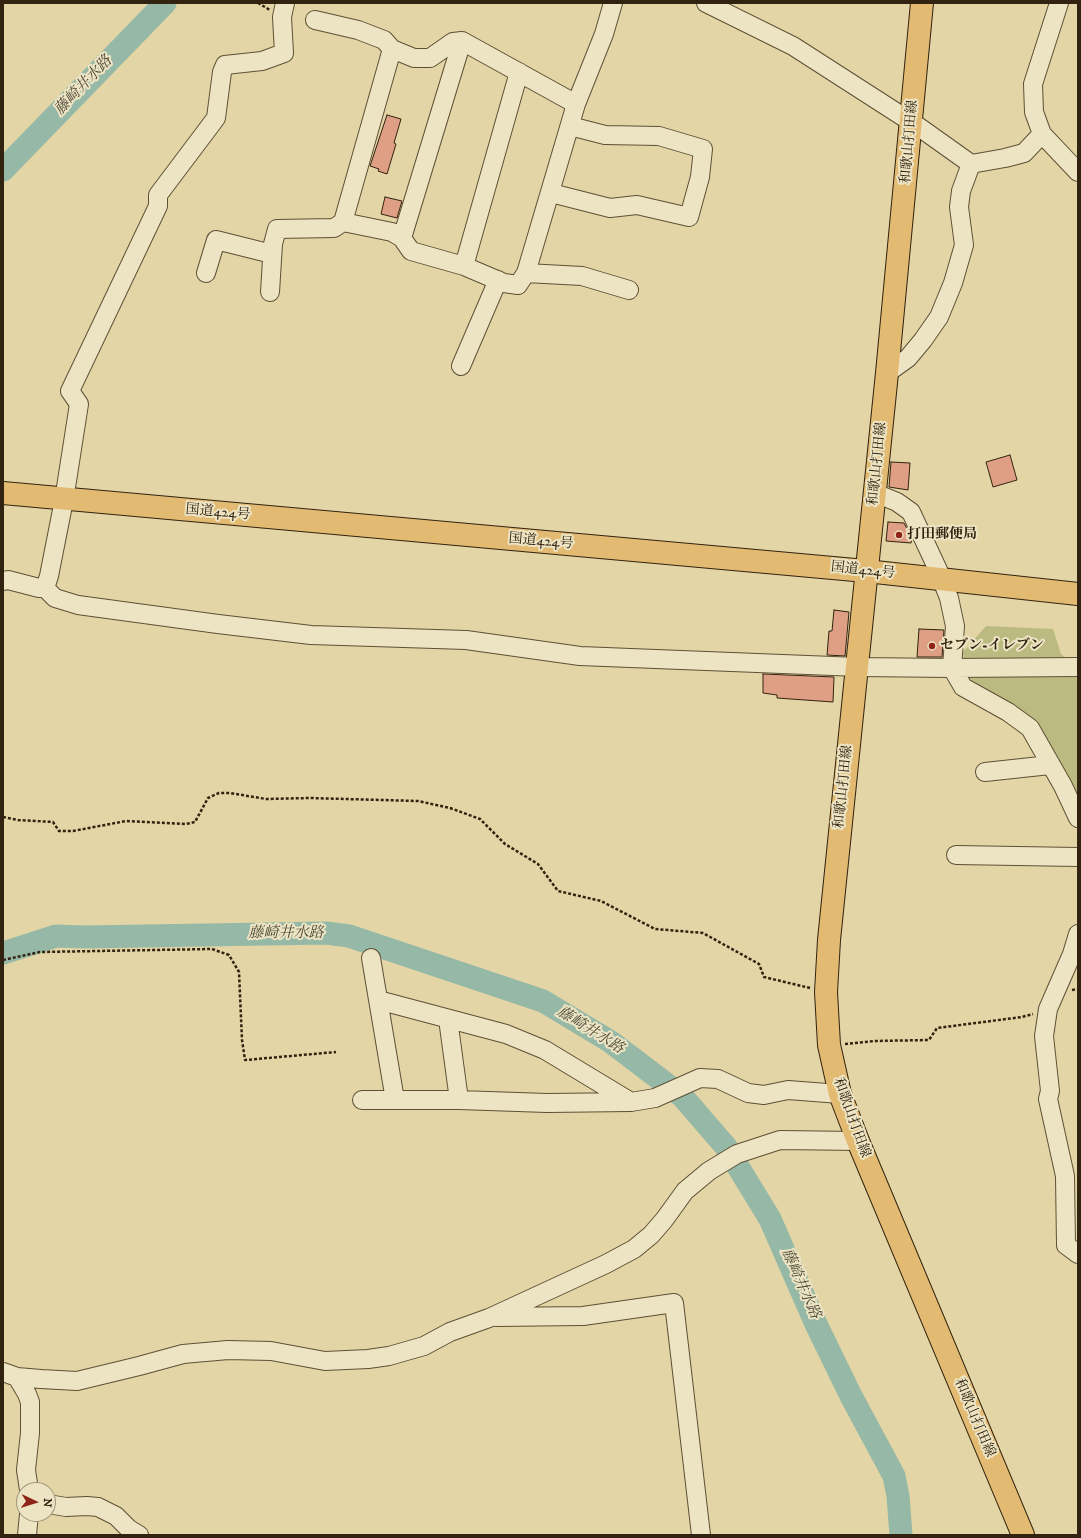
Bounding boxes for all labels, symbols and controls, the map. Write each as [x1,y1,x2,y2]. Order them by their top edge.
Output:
water label: 藤崎井水路 [51,53,117,119]
street label: 和歌山打田線 [898,99,922,185]
street label: 和歌山打田線 [865,421,891,507]
street label: 国道424号 [185,502,251,524]
place label: 打田郵便局 [907,527,977,543]
marker: 打田郵便局 [894,530,904,540]
street label: 国道424号 [508,531,574,553]
street label: 国道424号 [830,559,896,583]
place label: セブン-イレブン [940,638,1044,654]
marker: セブン-イレブン [927,641,937,651]
street label: 和歌山打田線 [831,744,857,830]
water label: 藤崎井水路 [249,925,323,943]
water label: 藤崎井水路 [553,1003,627,1059]
street label: 和歌山打田線 [829,1076,873,1160]
water label: 藤崎井水路 [777,1246,823,1322]
street label: 和歌山打田線 [950,1376,998,1460]
north arrow [16,1482,56,1522]
text: N [40,1498,54,1508]

